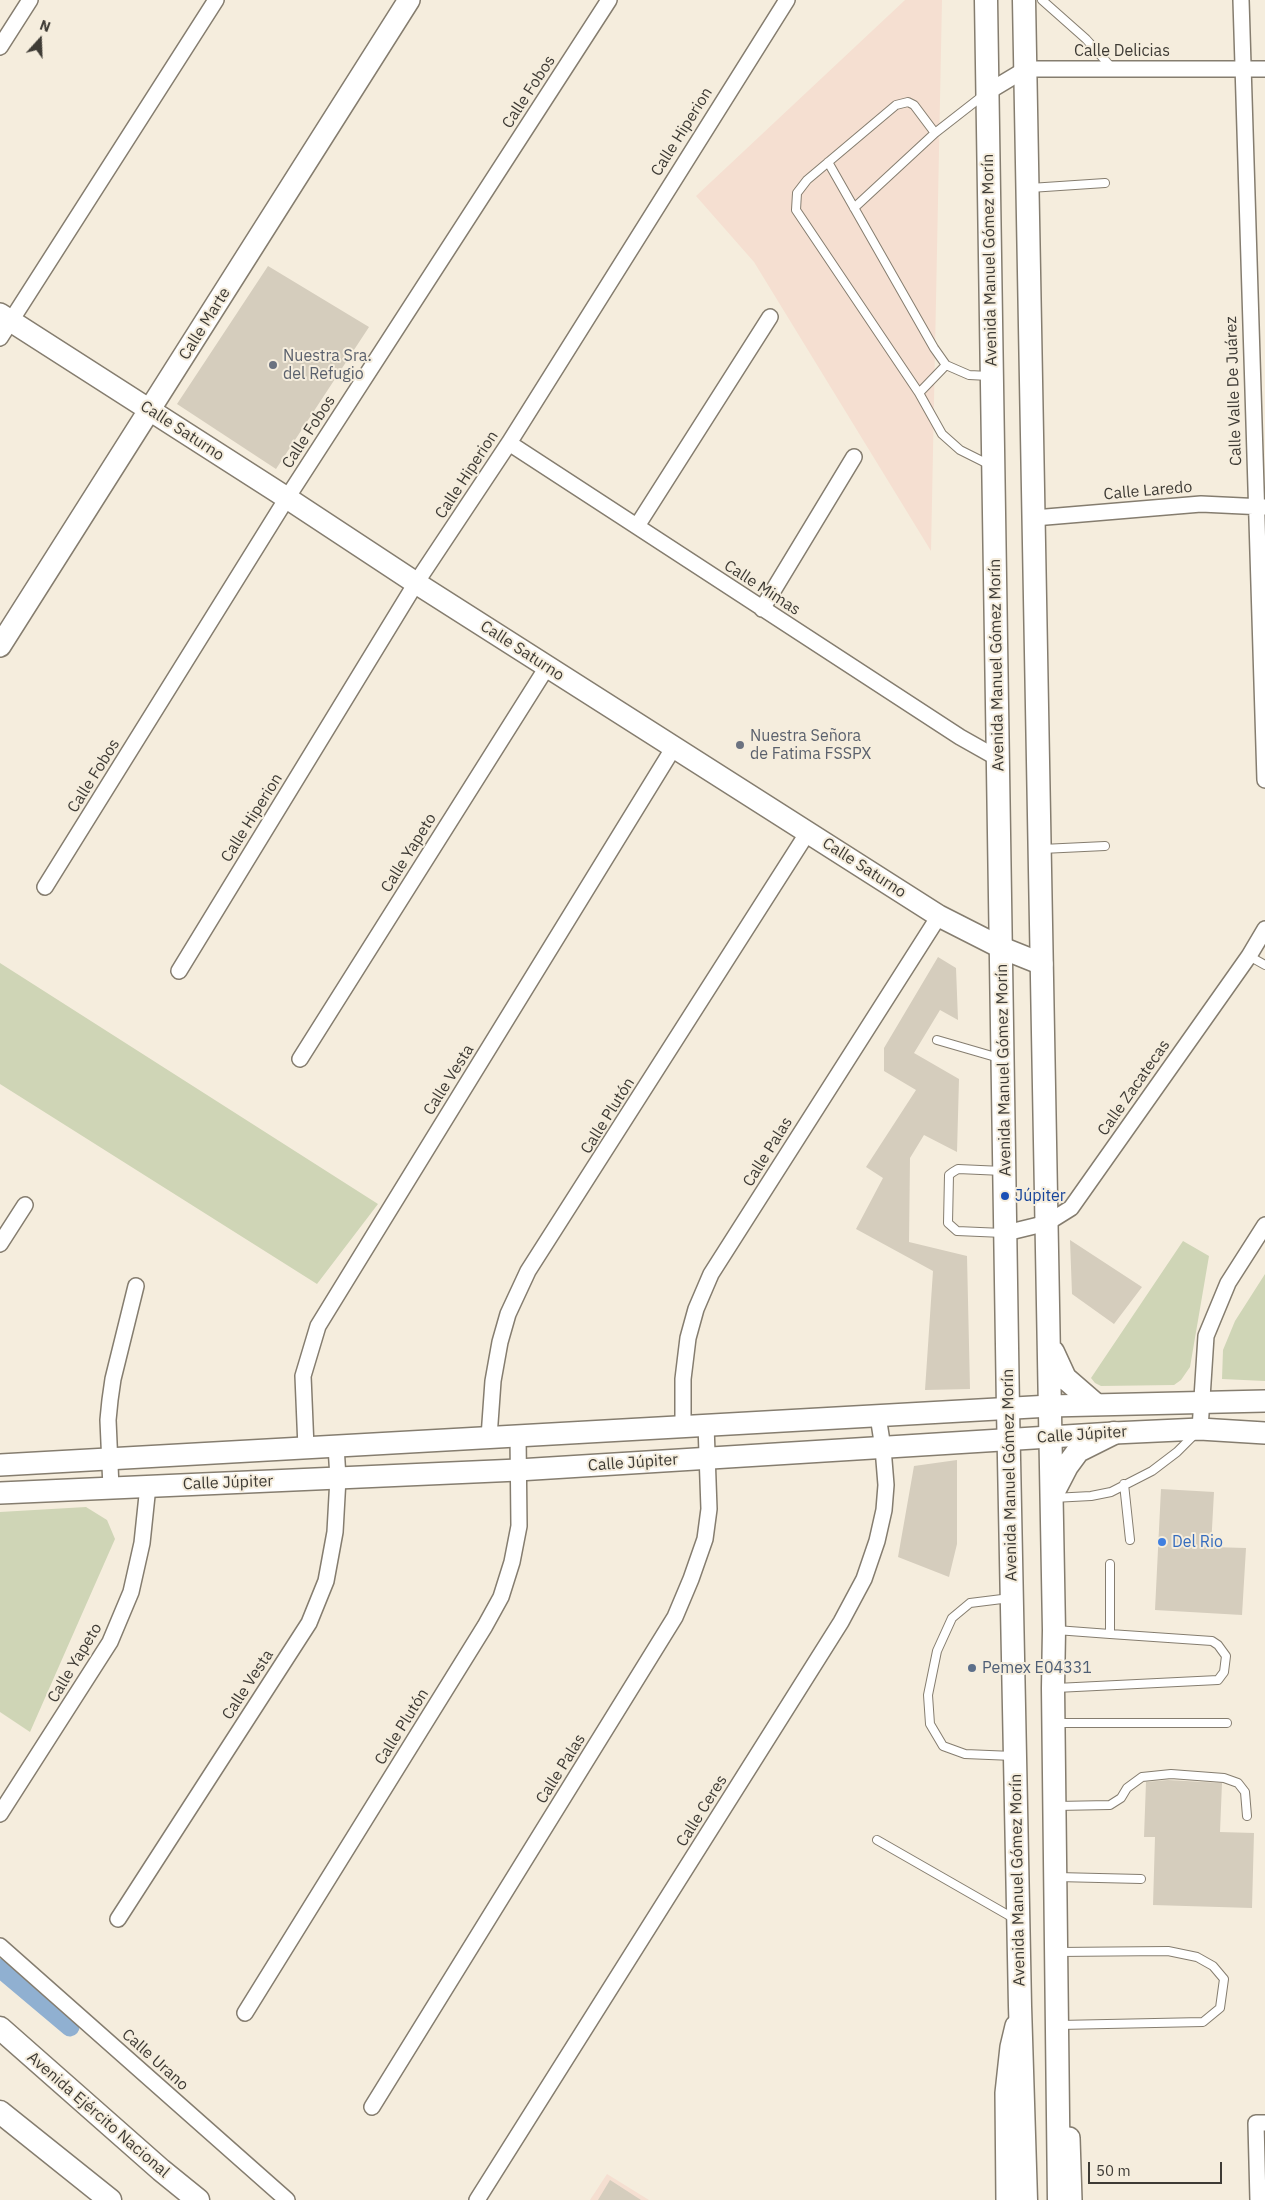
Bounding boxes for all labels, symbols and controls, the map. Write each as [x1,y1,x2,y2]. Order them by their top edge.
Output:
north arrow [15,15,65,65]
text: N [37,16,53,36]
street label: Calle Delicias [1074,41,1170,61]
street label: Calle Fobos [498,52,560,132]
street label: Calle Hiperion [647,84,717,180]
street label: Avenida Manuel Gómez Morín [979,154,1001,366]
street label: Calle Marte [175,284,235,364]
street label: Calle Valle De Juárez [1222,316,1246,466]
place label: Nuestra Sra. del Refugio [283,346,372,384]
marker: Nuestra Sra. del Refugio [267,359,279,371]
street label: Calle Fobos [278,392,340,472]
street label: Calle Saturno [136,397,228,465]
street label: Calle Hiperion [431,427,503,523]
street label: Calle Laredo [1103,478,1193,504]
street label: Calle Mimas [720,556,804,620]
street label: Avenida Manuel Gómez Morín [986,559,1008,771]
street label: Calle Saturno [476,617,568,685]
place label: Nuestra Señora de Fatima FSSPX [750,726,871,764]
street label: Calle Fobos [64,736,124,816]
marker: Nuestra Señora de Fatima FSSPX [734,739,746,751]
street label: Calle Hiperion [217,770,287,866]
street label: Calle Yapeto [377,810,441,896]
street label: Calle Saturno [818,834,910,902]
street label: Avenida Manuel Gómez Morín [993,964,1015,1176]
street label: Calle Zacatecas [1094,1036,1174,1140]
street label: Calle Vesta [420,1041,478,1119]
street label: Calle Plutón [577,1074,639,1158]
street label: Calle Palas [739,1114,797,1190]
place label: Júpiter [1015,1186,1066,1206]
marker: Júpiter [999,1190,1011,1202]
street label: Avenida Manuel Gómez Morín [999,1369,1021,1581]
street label: Calle Júpiter [1036,1422,1128,1448]
street label: Calle Júpiter [587,1450,679,1476]
street label: Calle Júpiter [182,1472,274,1494]
place label: Del Rio [1172,1532,1223,1552]
marker: Del Rio [1156,1536,1168,1548]
street label: Calle Yapeto [44,1620,106,1706]
street label: Calle Vesta [218,1646,278,1724]
place label: Pemex E04331 [982,1658,1092,1678]
marker: Pemex E04331 [966,1662,978,1674]
street label: Calle Plutón [371,1685,433,1769]
street label: Calle Palas [532,1731,590,1807]
street label: Calle Ceres [672,1772,732,1850]
street label: Avenida Manuel Gómez Morín [1007,1774,1029,1986]
street label: Calle Urano [118,2025,192,2095]
street label: Avenida Ejército Nacional [23,2048,173,2182]
scale bar [1090,2152,1224,2184]
text: 50 m [1096,2161,1131,2180]

